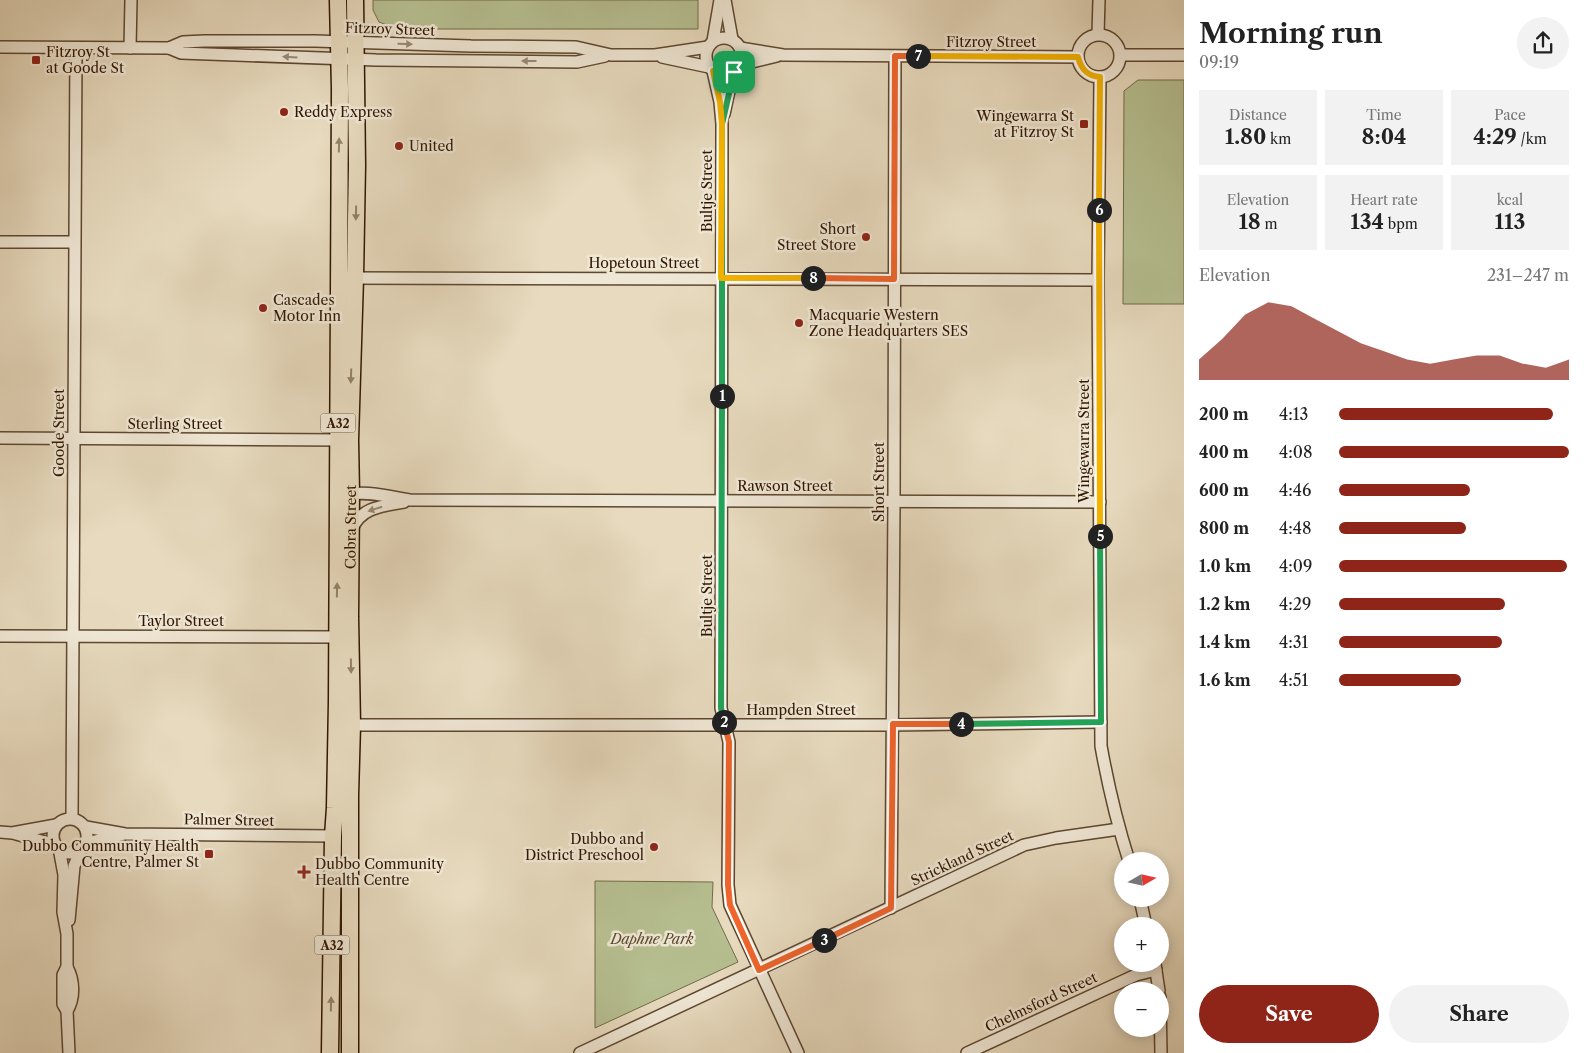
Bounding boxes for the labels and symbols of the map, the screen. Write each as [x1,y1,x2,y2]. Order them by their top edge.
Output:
street label: Fitzroy Street [345,18,435,40]
street label: Fitzroy Street [946,33,1036,51]
one-way arrow [397,40,413,48]
place label: Fitzroy St at Goode St [46,43,124,77]
pin: 7 [906,44,930,68]
pin [713,51,755,93]
one-way arrow [282,52,298,60]
marker: Fitzroy St at Goode St [30,54,42,66]
one-way arrow [520,57,536,65]
place label: Reddy Express [294,103,392,121]
marker: Reddy Express [278,106,290,118]
place label: Wingewarra St at Fitzroy St [975,107,1074,141]
marker: Wingewarra St at Fitzroy St [1078,118,1090,130]
one-way arrow [335,137,343,153]
place label: United [409,137,454,155]
marker: United [393,140,405,152]
street label: Bultje Street [698,150,716,232]
pin: 6 [1086,198,1112,222]
one-way arrow [352,206,360,222]
place label: Short Street Store [777,220,856,254]
marker: Short Street Store [860,231,872,243]
street label: Hopetoun Street [588,254,700,272]
pin: 8 [800,266,826,290]
place label: Cascades Motor Inn [273,291,341,325]
marker: Cascades Motor Inn [257,302,269,314]
place label: Macquarie Western Zone Headquarters SES [809,306,968,340]
marker: Macquarie Western Zone Headquarters SES [793,317,805,329]
one-way arrow [347,368,355,384]
street label: Wingewarra Street [1075,379,1093,504]
pin: 1 [710,384,734,408]
street label: Goode Street [50,389,68,477]
road number: A32 [320,413,356,432]
street label: Sterling Street [127,415,223,433]
street label: Short Street [870,442,888,522]
street label: Rawson Street [737,477,833,495]
street label: Cobra Street [341,485,360,569]
one-way arrow [367,506,382,513]
pin: 5 [1088,524,1112,548]
street label: Bultje Street [698,555,716,637]
one-way arrow [333,581,341,597]
street label: Taylor Street [138,612,224,630]
one-way arrow [347,658,355,674]
street label: Hampden Street [746,701,856,719]
pin: 2 [712,710,736,734]
pin: 4 [948,712,974,736]
street label: Palmer Street [184,810,274,830]
street label: Strickland Street [908,826,1016,890]
place label: Dubbo and District Preschool [525,830,644,864]
place label: Dubbo Community Health Centre, Palmer St [22,837,199,871]
marker: Dubbo and District Preschool [648,841,660,853]
marker: Dubbo Community Health Centre, Palmer St [203,848,215,860]
north arrow [1114,852,1169,908]
place label: Dubbo Community Health Centre [315,855,444,889]
marker: Dubbo Community Health Centre [297,865,311,879]
pin: 3 [812,928,836,952]
park label: Daphne Park [609,930,694,948]
road number: A32 [314,936,350,954]
street label: Chelmsford Street [982,968,1100,1036]
one-way arrow [327,996,335,1012]

